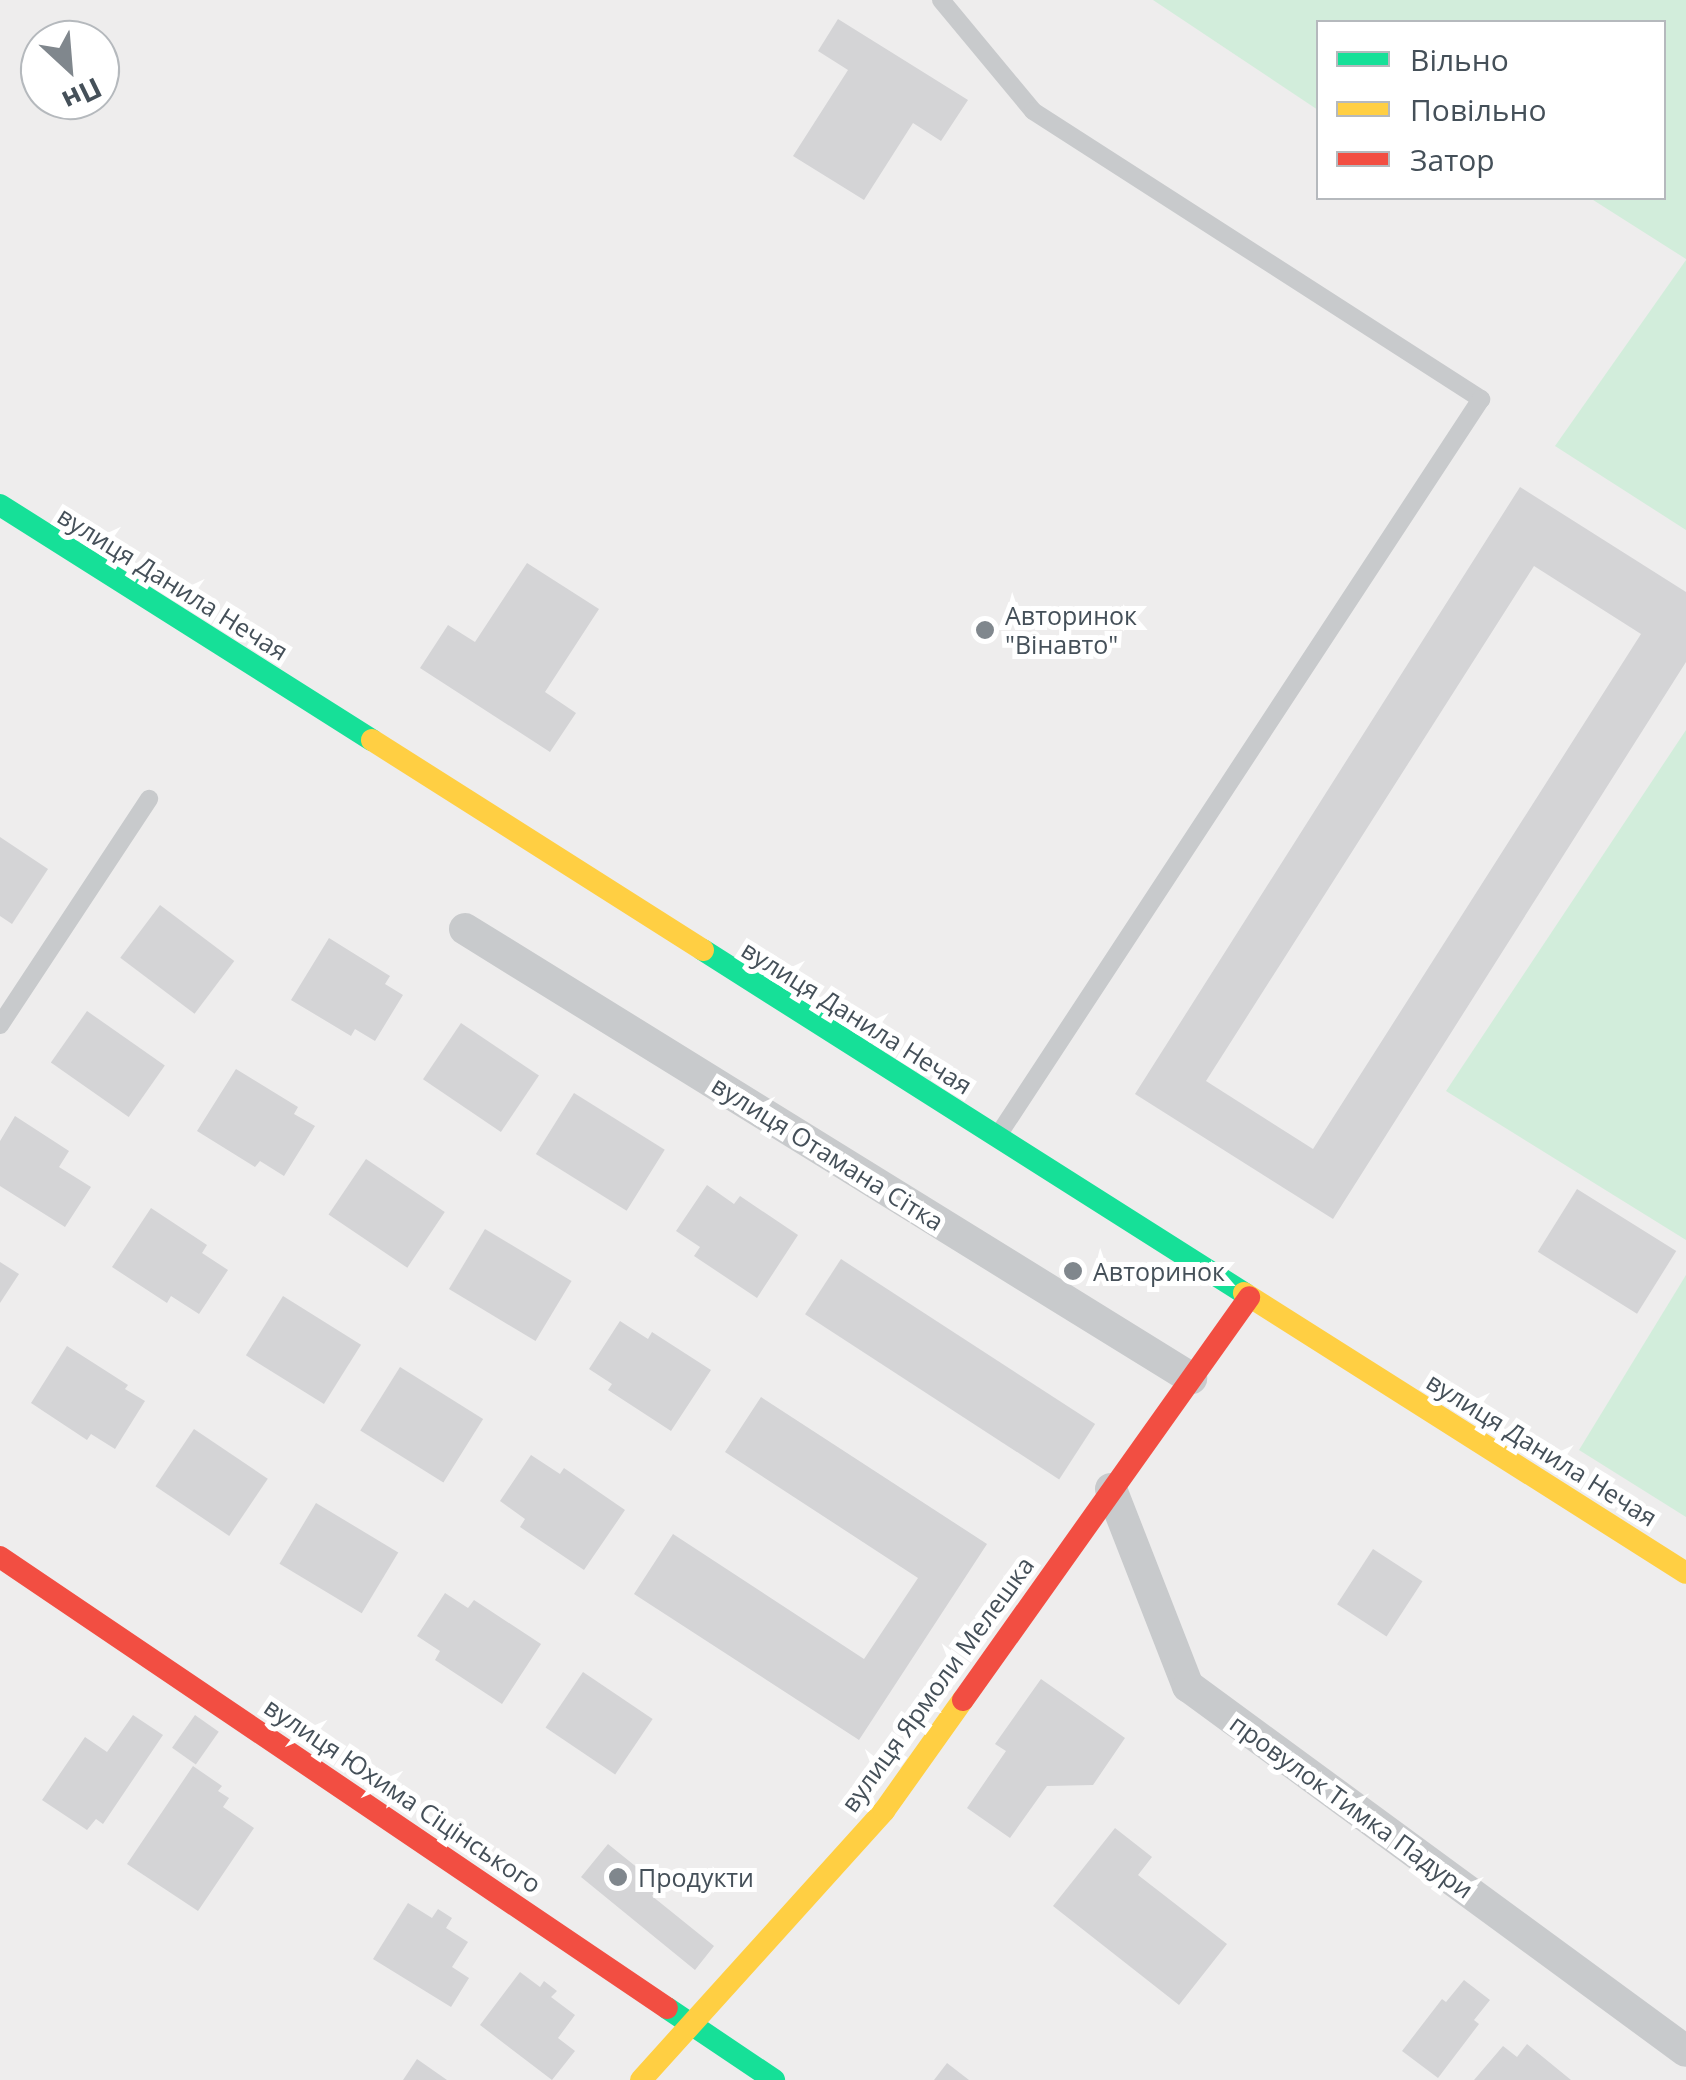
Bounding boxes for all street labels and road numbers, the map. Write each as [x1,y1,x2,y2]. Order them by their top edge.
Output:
street label: вулиця Данила Нечая [52,500,294,666]
street label: вулиця Данила Нечая [736,934,978,1100]
street label: вулиця Отамана Сітка [707,1069,949,1237]
street label: вулиця Данила Нечая [1421,1366,1663,1532]
street label: вулиця Ярмоли Мелешка [834,1551,1040,1817]
street label: вулиця Юхима Сіцінського [259,1691,547,1899]
street label: провулок Тимка Падури [1225,1708,1479,1904]

